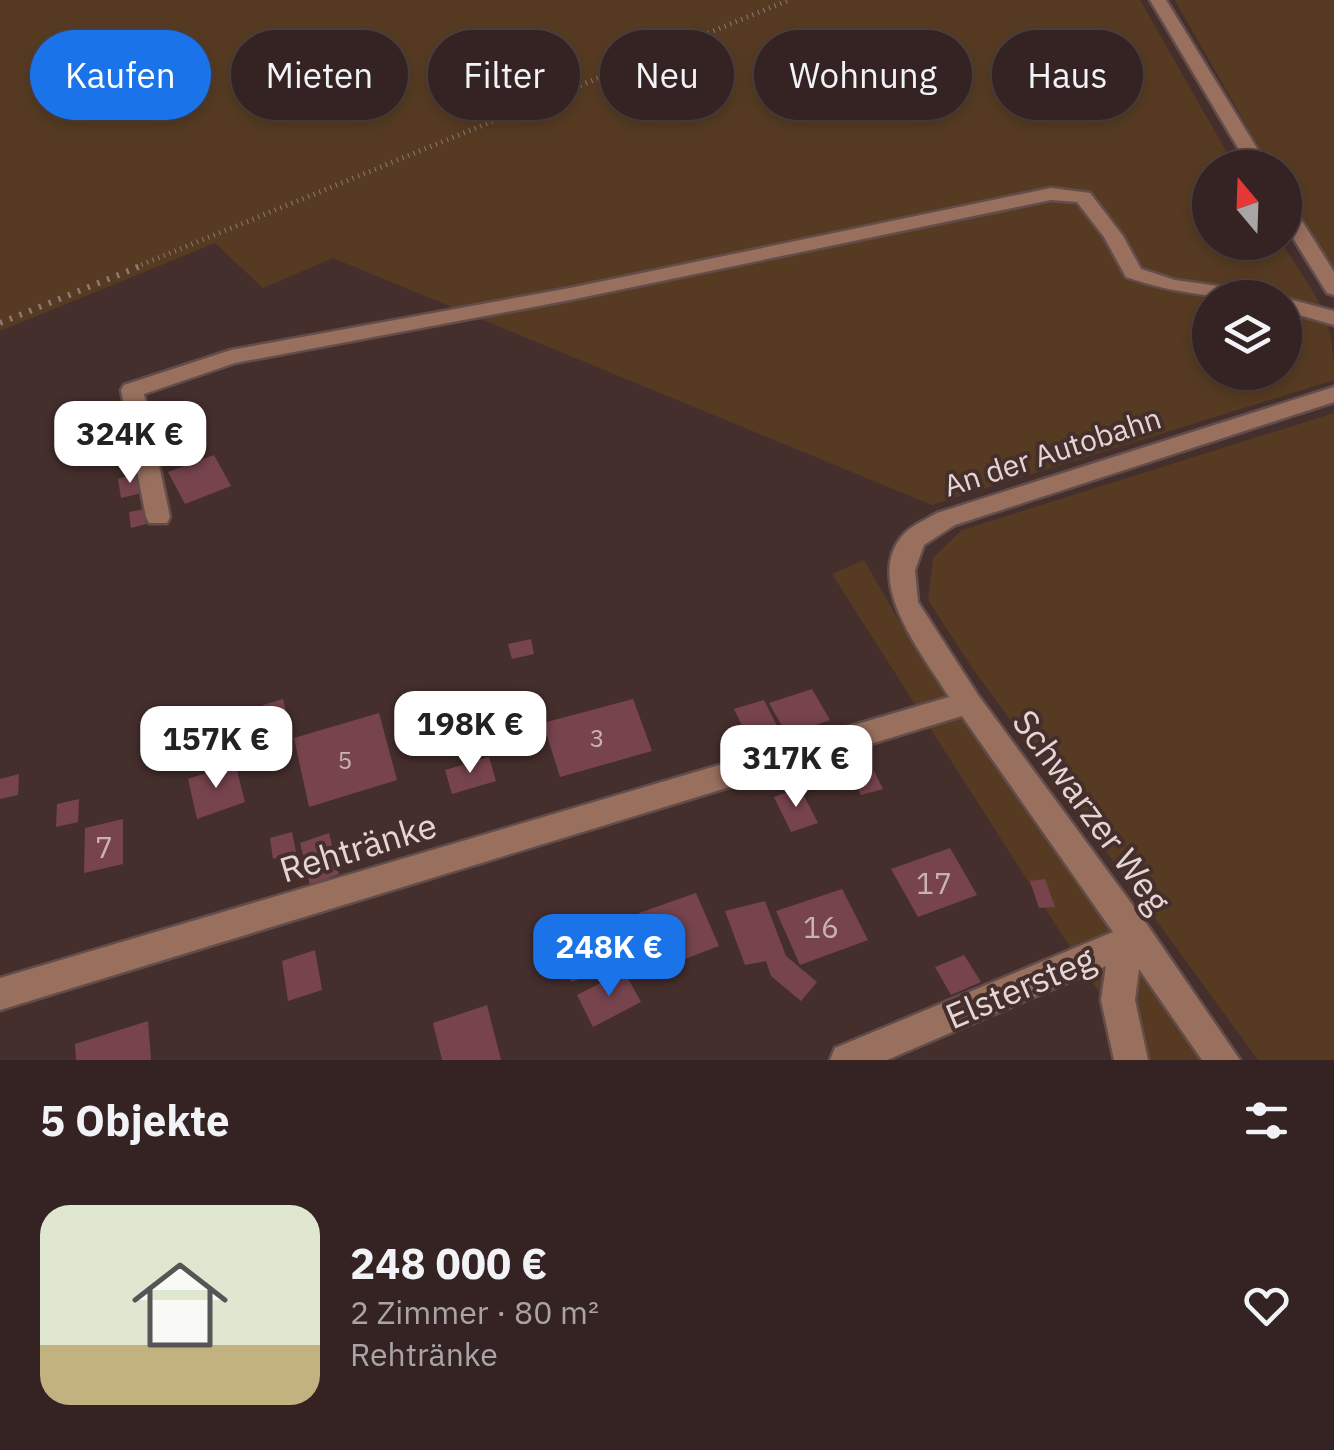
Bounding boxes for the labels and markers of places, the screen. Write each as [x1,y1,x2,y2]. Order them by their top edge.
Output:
pin: 324K € [49,401,211,486]
pin: 198K € [389,691,551,776]
pin: 157K € [135,706,297,791]
pin: 317K € [715,725,877,810]
pin: 248K € [528,914,690,999]

